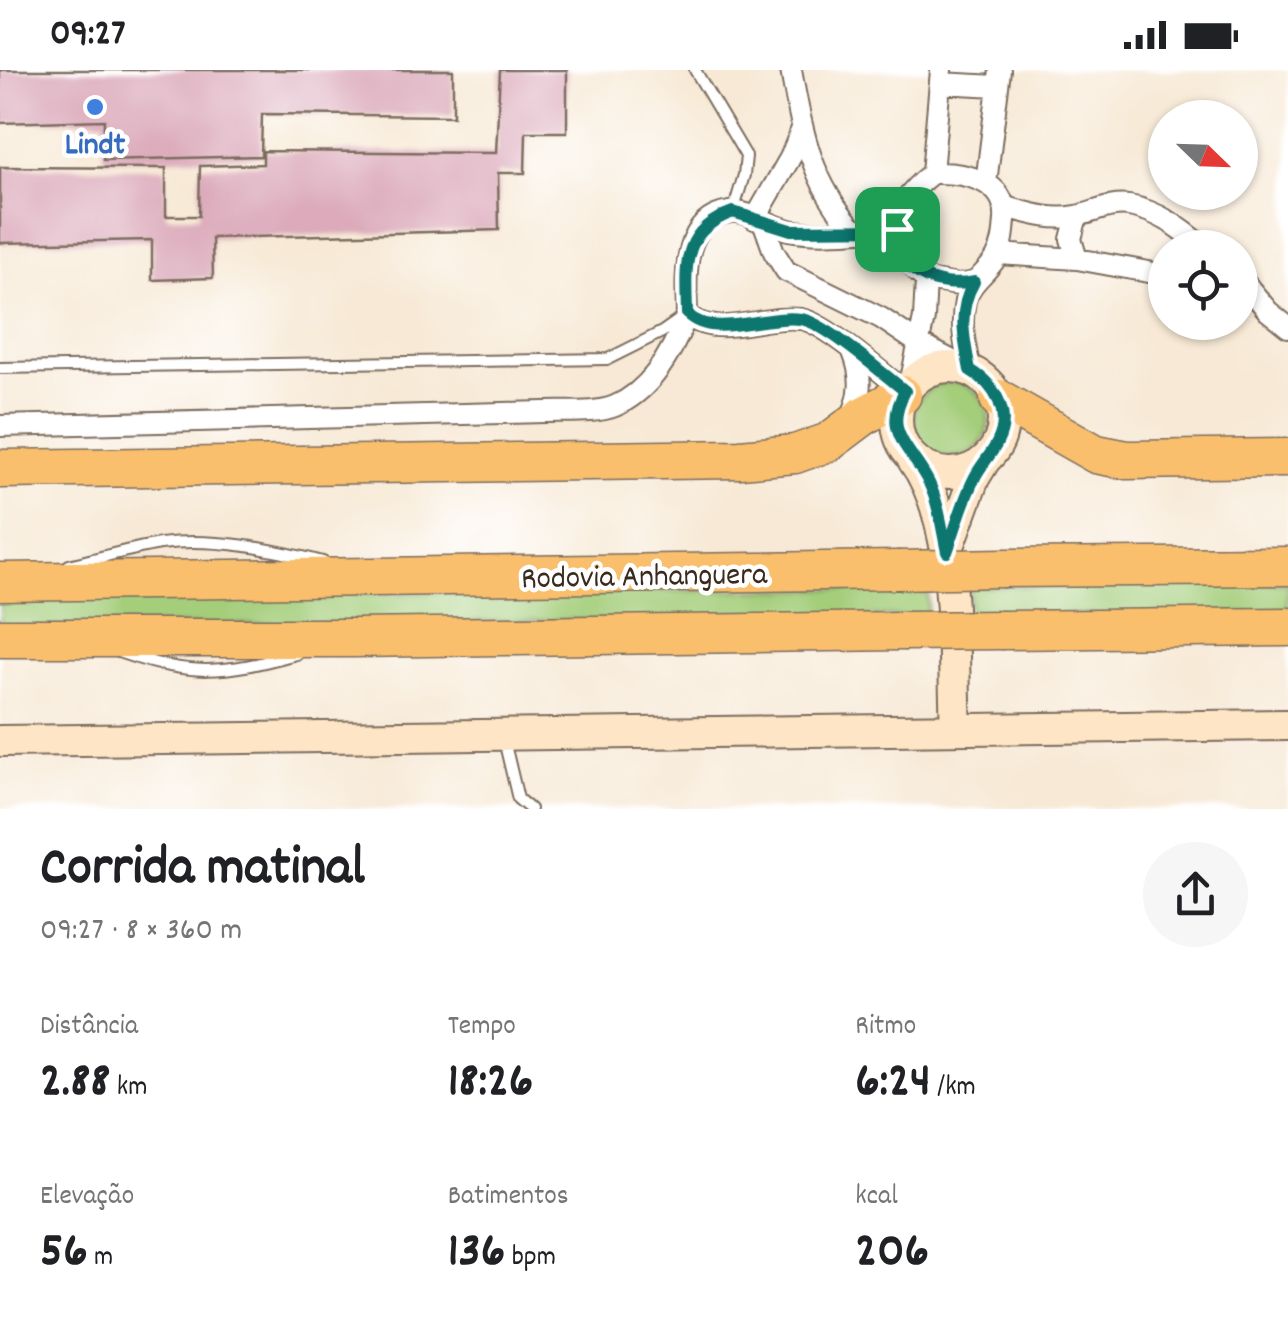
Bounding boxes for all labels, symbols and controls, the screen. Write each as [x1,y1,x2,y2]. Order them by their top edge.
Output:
text: 09:27 [50,8,126,63]
marker: Lindt [84,96,106,118]
north arrow [1148,100,1258,210]
map controls [1148,100,1258,340]
place label: Lindt [65,124,125,170]
pin [855,187,940,272]
icon: arrive [870,202,925,257]
button: locate [1148,230,1258,340]
street label: Rodovia Anhanguera [521,554,768,604]
text: Corrida matinal [40,832,365,911]
button: share [1143,842,1248,947]
text: 09:27 · 8 × 360 m [40,909,242,955]
text: Distância [40,1008,138,1048]
text: Tempo [448,1008,516,1048]
text: Ritmo [855,1008,916,1048]
text: 2.88 [40,1048,110,1120]
text: 18:26 [448,1048,533,1120]
text: 6:24 [855,1048,931,1120]
text: km [110,1069,147,1109]
text: /km [931,1069,976,1109]
text: Elevação [40,1178,134,1218]
text: Batimentos [448,1178,569,1218]
text: kcal [855,1178,898,1218]
text: 56 [40,1218,88,1290]
text: 136 [448,1218,505,1290]
text: 206 [855,1218,929,1290]
text: m [88,1239,113,1279]
text: bpm [505,1239,556,1279]

